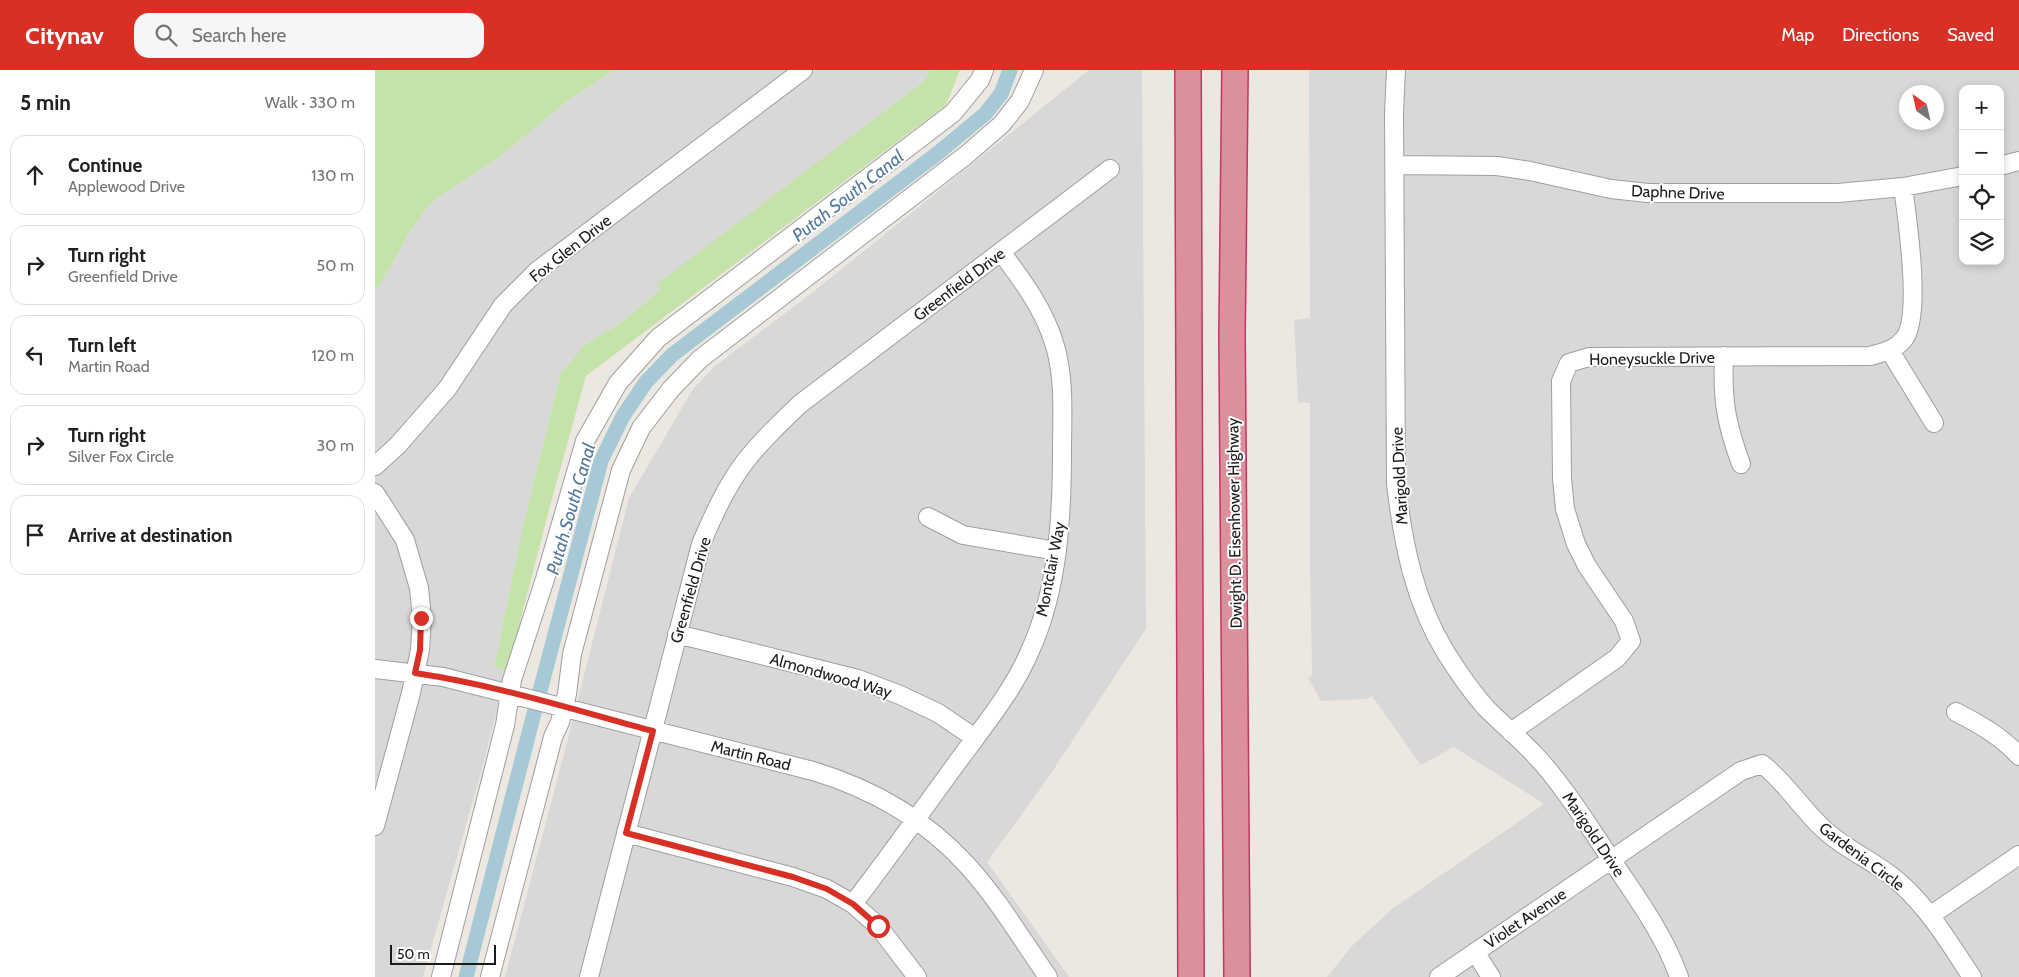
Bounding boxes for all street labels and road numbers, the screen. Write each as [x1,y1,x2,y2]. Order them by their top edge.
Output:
street label: Daphne Drive [1631,181,1725,204]
street label: Fox Glen Drive [526,211,615,286]
street label: Greenfield Drive [910,244,1009,325]
street label: Honeysuckle Drive [1589,348,1715,369]
street label: Dwight D. Eisenhower Highway [1223,418,1246,628]
street label: Marigold Drive [1387,427,1412,525]
street label: Montclair Way [1032,520,1069,618]
street label: Greenfield Drive [666,535,715,645]
street label: Almondwood Way [768,649,894,702]
street label: Martin Road [709,736,793,775]
street label: Marigold Drive [1558,788,1629,880]
street label: Gardenia Circle [1815,818,1908,895]
street label: Violet Avenue [1481,884,1570,953]

